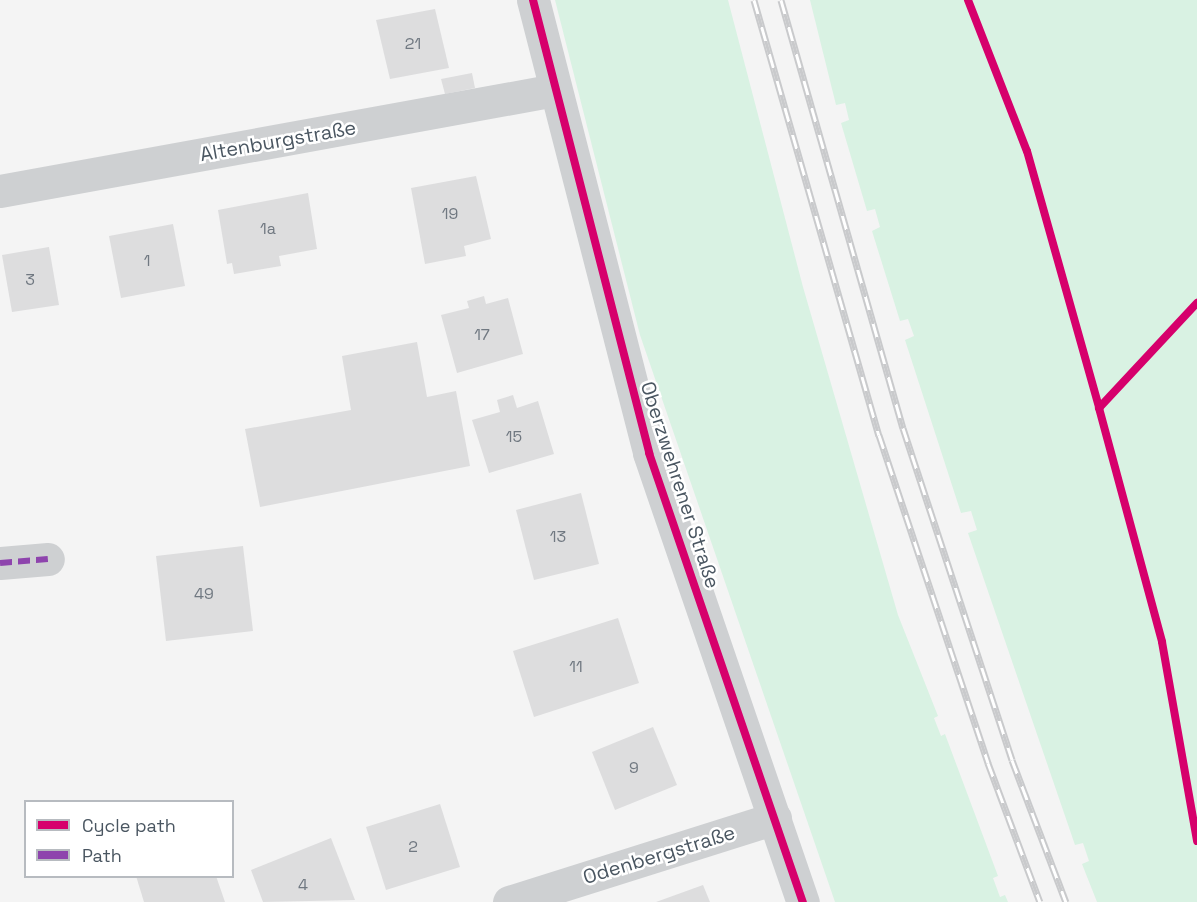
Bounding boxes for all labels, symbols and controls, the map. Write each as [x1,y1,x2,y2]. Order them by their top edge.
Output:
house number: 21 [405,34,421,54]
street label: Altenburgstraße [198,115,358,167]
house number: 19 [442,204,458,224]
house number: 1a [260,219,276,239]
house number: 1 [144,251,150,271]
house number: 3 [25,270,35,290]
house number: 17 [474,325,490,345]
street label: Oberzwehrener Straße [635,378,725,592]
house number: 15 [506,427,522,447]
house number: 13 [550,527,566,547]
house number: 49 [194,584,214,604]
house number: 11 [569,657,583,677]
house number: 9 [629,758,639,778]
legend [24,800,234,878]
text: Cycle path [82,814,176,837]
street label: Odenbergstraße [580,820,738,890]
house number: 2 [408,837,418,857]
text: Path [82,844,122,867]
house number: 4 [298,875,308,895]

